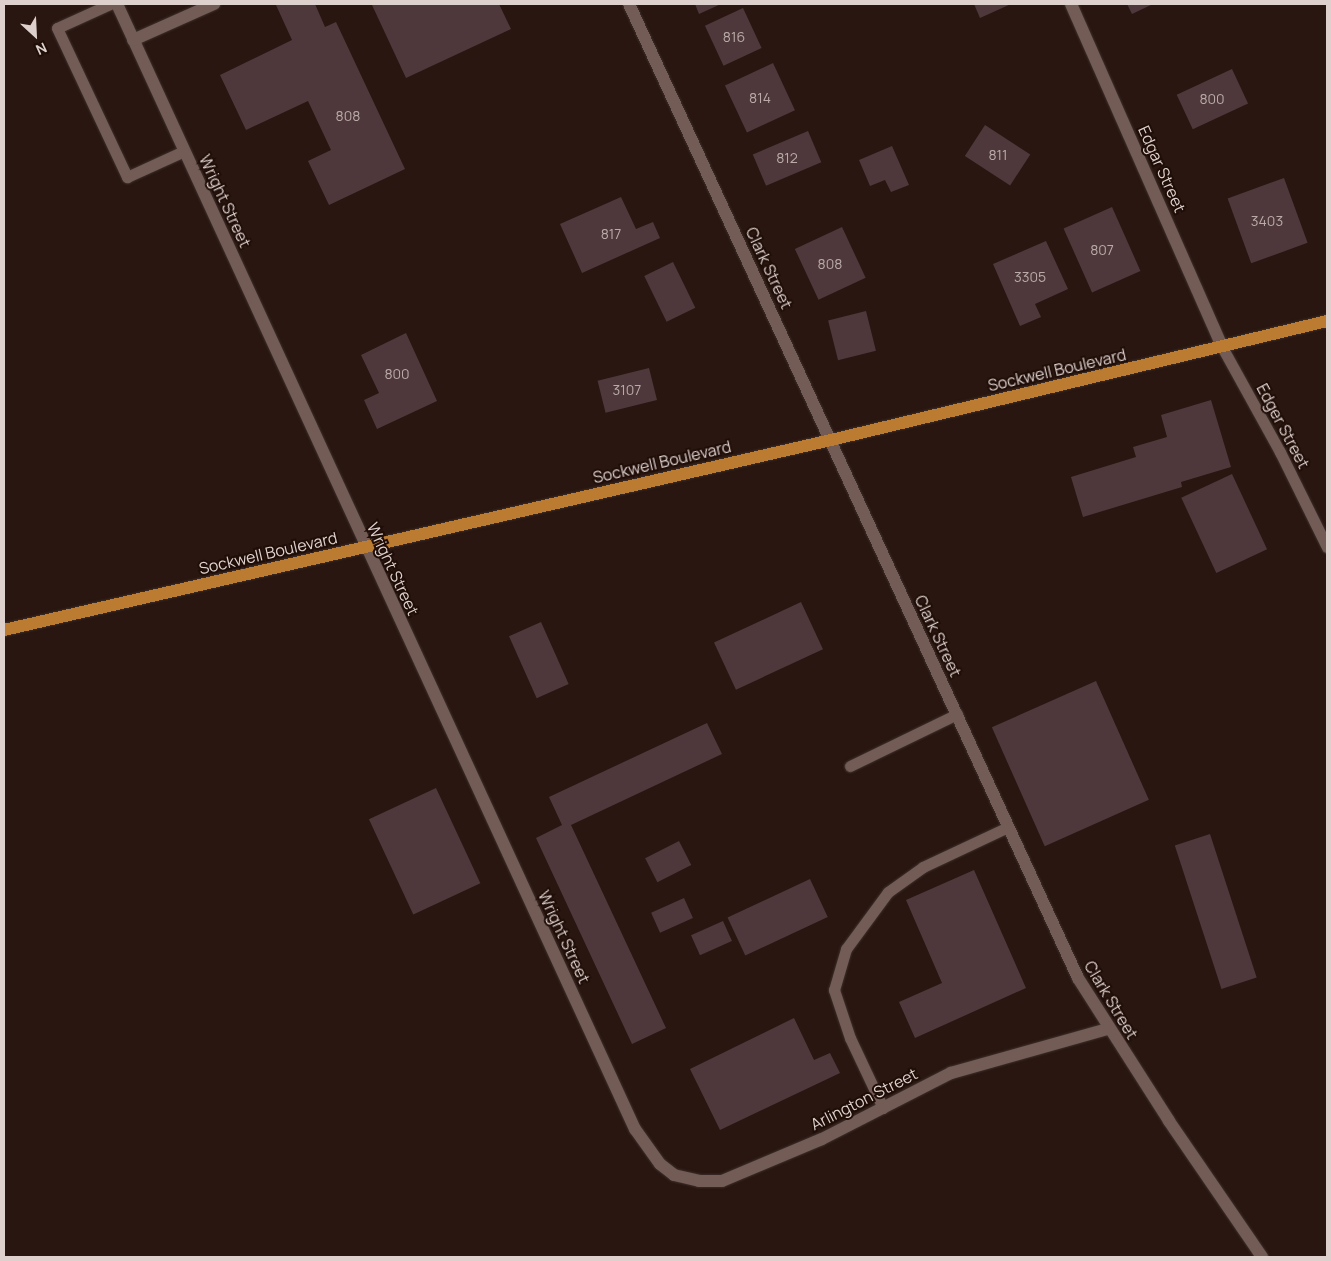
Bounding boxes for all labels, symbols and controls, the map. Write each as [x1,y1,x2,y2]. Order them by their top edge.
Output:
north arrow [10,10,60,60]
house number: 816 [723,29,745,45]
text: N [33,38,50,60]
house number: 814 [749,90,771,106]
house number: 800 [1199,91,1225,107]
house number: 808 [336,108,360,124]
street label: Edgar Street [1134,123,1190,215]
house number: 811 [988,147,1008,163]
house number: 812 [776,150,798,166]
street label: Wright Street [195,152,255,250]
house number: 3403 [1251,213,1283,229]
street label: Clark Street [742,224,796,312]
house number: 817 [601,226,621,242]
house number: 807 [1090,242,1114,258]
house number: 808 [818,256,842,272]
house number: 3305 [1014,269,1046,285]
street label: Sockwell Boulevard [986,345,1128,395]
house number: 800 [384,366,410,382]
street label: Edger Street [1253,380,1313,472]
house number: 3107 [613,382,641,398]
street label: Sockwell Boulevard [591,437,733,487]
street label: Wright Street [363,520,423,618]
street label: Sockwell Boulevard [197,528,339,578]
street label: Clark Street [911,592,965,680]
street label: Wright Street [534,888,594,986]
street label: Clark Street [1080,957,1142,1043]
street label: Arlington Street [807,1064,921,1134]

